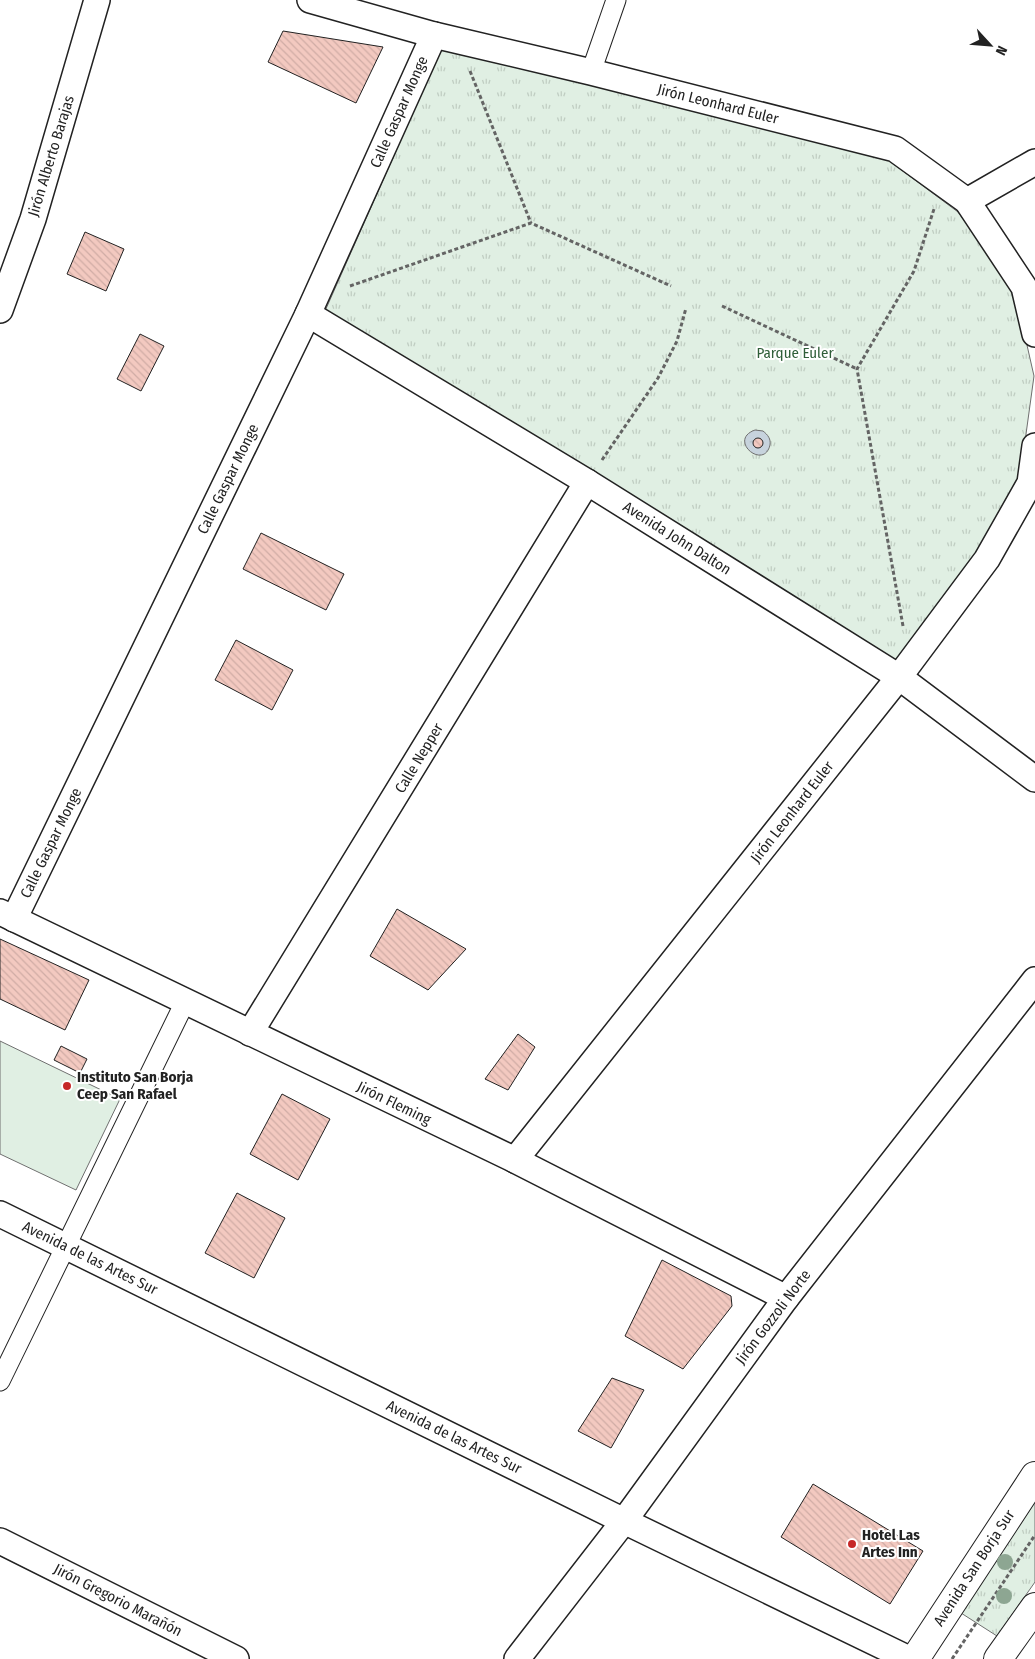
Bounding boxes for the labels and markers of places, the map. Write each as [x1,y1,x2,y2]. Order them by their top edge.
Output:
place label: Instituto San Borja Ceep San Rafael [77,1068,194,1103]
marker: Instituto San Borja Ceep San Rafael [61,1080,73,1092]
place label: Hotel Las Artes Inn [861,1526,920,1561]
marker: Hotel Las Artes Inn [846,1538,858,1550]

